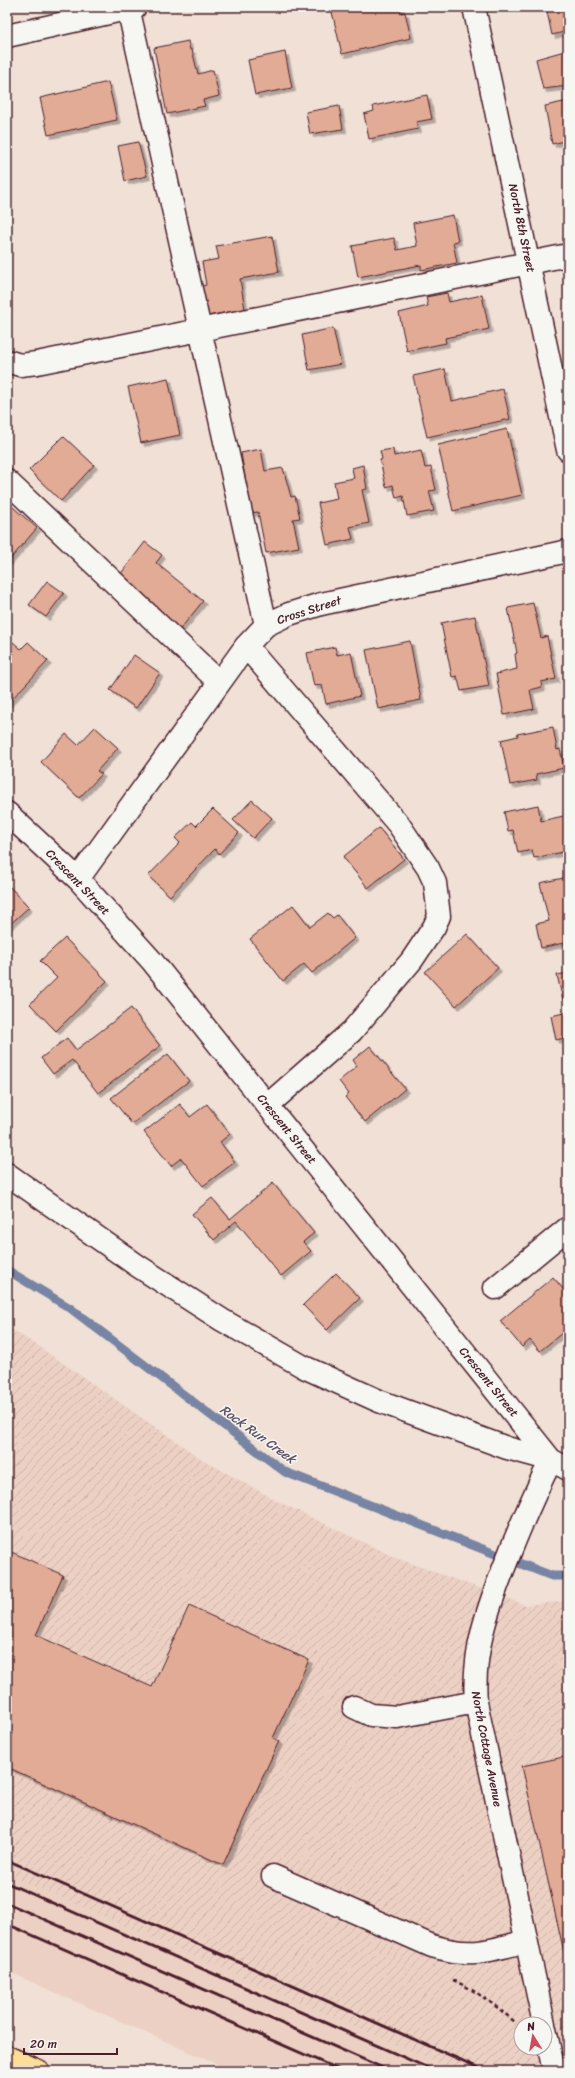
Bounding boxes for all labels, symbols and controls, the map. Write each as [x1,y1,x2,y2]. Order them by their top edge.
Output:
street label: North 8th Street [502,181,542,275]
street label: Cross Street [274,589,345,631]
street label: Crescent Street [40,843,116,921]
street label: Crescent Street [251,1089,323,1169]
street label: Crescent Street [453,1342,525,1422]
water label: Rock Run Creek [215,1398,303,1471]
street label: North Cottage Avenue [465,1689,509,1809]
north arrow [513,2016,553,2056]
text: N [525,2017,537,2037]
scale bar [24,2030,117,2056]
text: 20 m [30,2033,57,2055]

